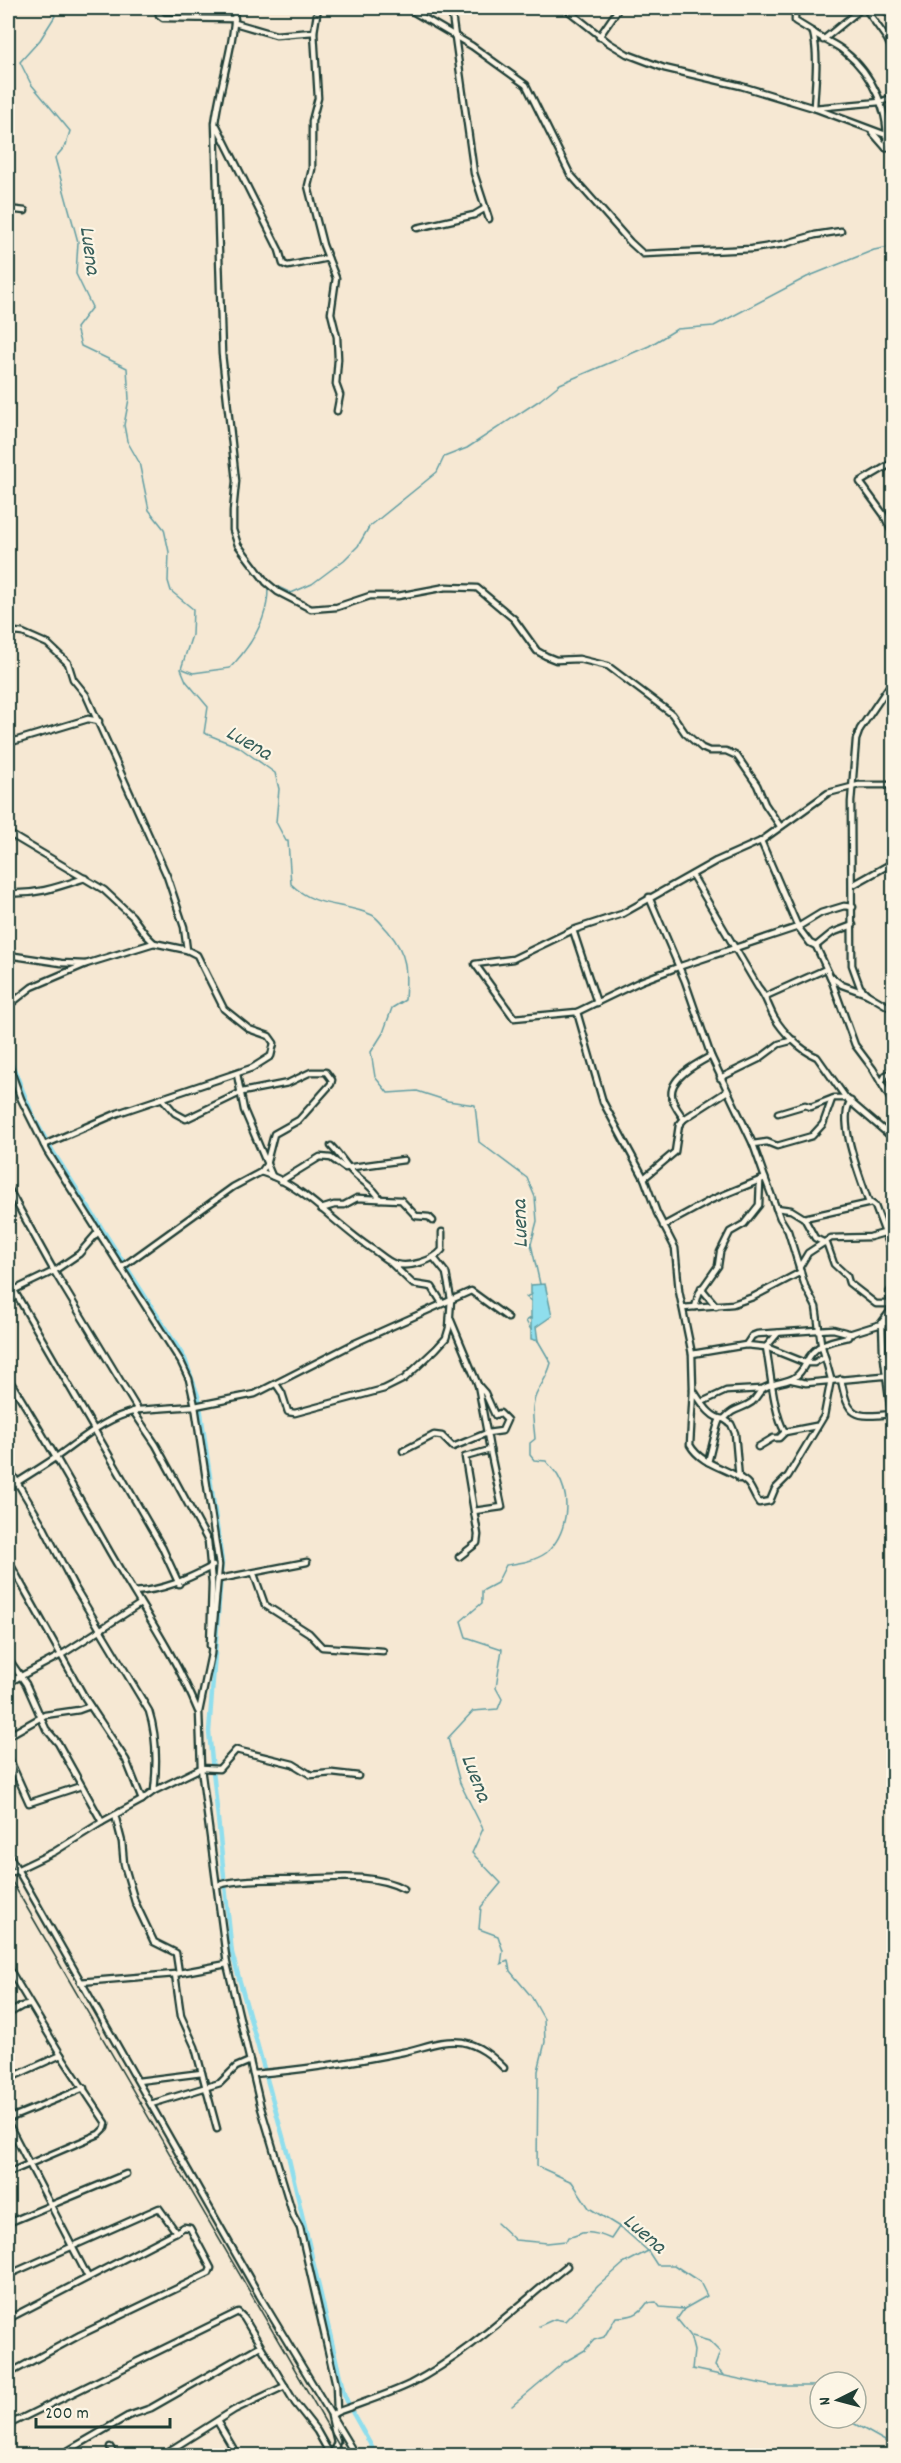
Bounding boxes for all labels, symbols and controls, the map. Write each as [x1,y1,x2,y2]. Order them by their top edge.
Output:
water label: Luena [70,224,108,278]
water label: Luena [219,718,279,770]
water label: Luena [505,1197,538,1249]
water label: Luena [452,1750,499,1808]
water label: Luena [615,2207,673,2263]
north arrow [808,2370,868,2430]
scale bar [36,2391,170,2429]
text: N [814,2396,837,2406]
text: 200 m [45,2402,89,2427]

